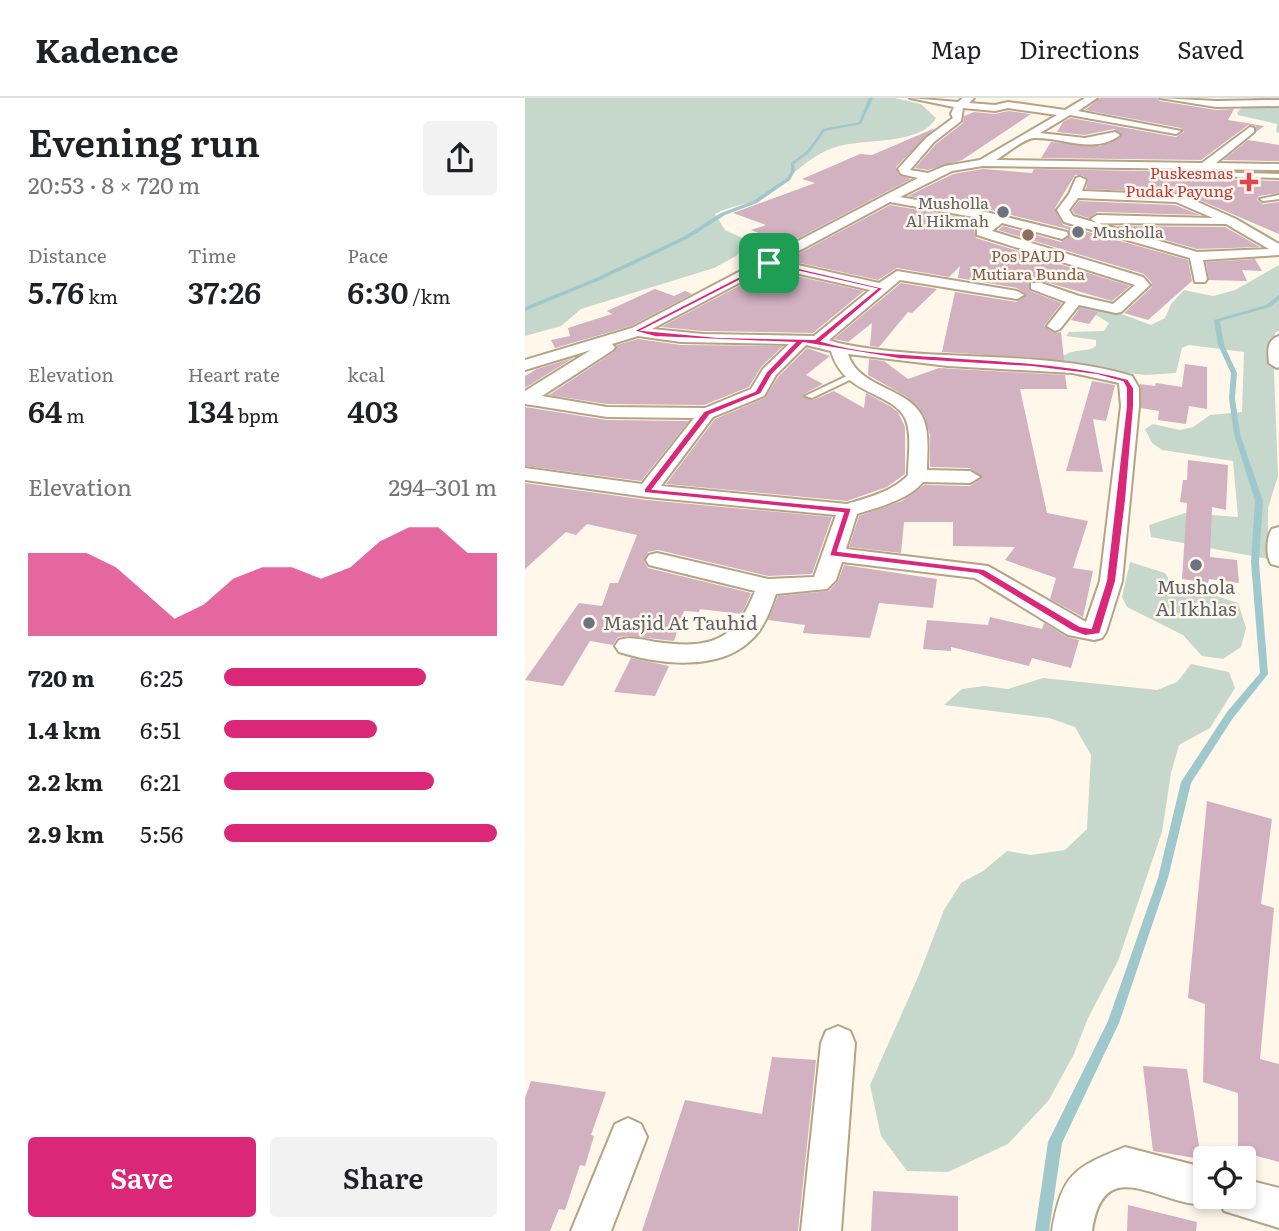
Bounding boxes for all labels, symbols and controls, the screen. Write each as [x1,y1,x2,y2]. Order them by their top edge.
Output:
text: Kadence [35,24,179,73]
text: Map [930,31,981,66]
text: Directions [1019,31,1139,66]
text: Saved [1177,31,1244,66]
text: Evening run [28,112,260,169]
button: share [423,121,497,195]
place label: Puskesmas Pudak Payung [1126,160,1233,202]
text: 20:53 · 8 × 720 m [28,167,200,201]
marker: Puskesmas Pudak Payung [1239,172,1259,192]
place label: Musholla Al Hikmah [906,190,989,232]
marker: Musholla Al Hikmah [995,204,1011,220]
place label: Musholla [1092,219,1164,243]
marker: Musholla [1070,224,1086,240]
marker: Pos PAUD Mutiara Bunda [1020,227,1036,243]
pin [739,233,799,293]
text: Distance [28,241,107,269]
text: Time [188,241,236,269]
text: Pace [347,241,388,269]
place label: Pos PAUD Mutiara Bunda [971,243,1085,285]
icon: arrive [750,244,788,282]
text: 5.76 [28,269,84,313]
text: 37:26 [188,269,261,313]
text: 6:30 [347,269,408,313]
text: km [84,282,118,310]
text: /km [408,282,450,310]
text: Elevation [28,360,114,388]
text: Heart rate [188,360,280,388]
text: kcal [347,360,385,388]
text: 64 [28,388,62,432]
text: 134 [188,388,234,432]
text: 403 [347,388,399,432]
text: m [62,401,85,429]
text: bpm [234,401,279,429]
text: Elevation [28,469,132,503]
text: 294–301 m [388,469,497,503]
marker: Mushola Al Ikhlas [1188,557,1204,573]
place label: Mushola Al Ikhlas [1155,572,1237,622]
place label: Masjid At Tauhid [603,608,758,636]
marker: Masjid At Tauhid [581,615,597,631]
text: 720 m [28,660,95,694]
text: 6:25 [140,660,183,694]
text: 1.4 km [28,712,101,746]
text: 6:51 [140,712,181,746]
text: 2.2 km [28,764,103,798]
text: 6:21 [140,764,181,798]
text: 2.9 km [28,816,104,850]
text: 5:56 [140,816,183,850]
button: Save [28,1137,256,1217]
button: Share [270,1137,497,1217]
map controls [1193,1146,1256,1209]
button: locate [1193,1146,1256,1209]

